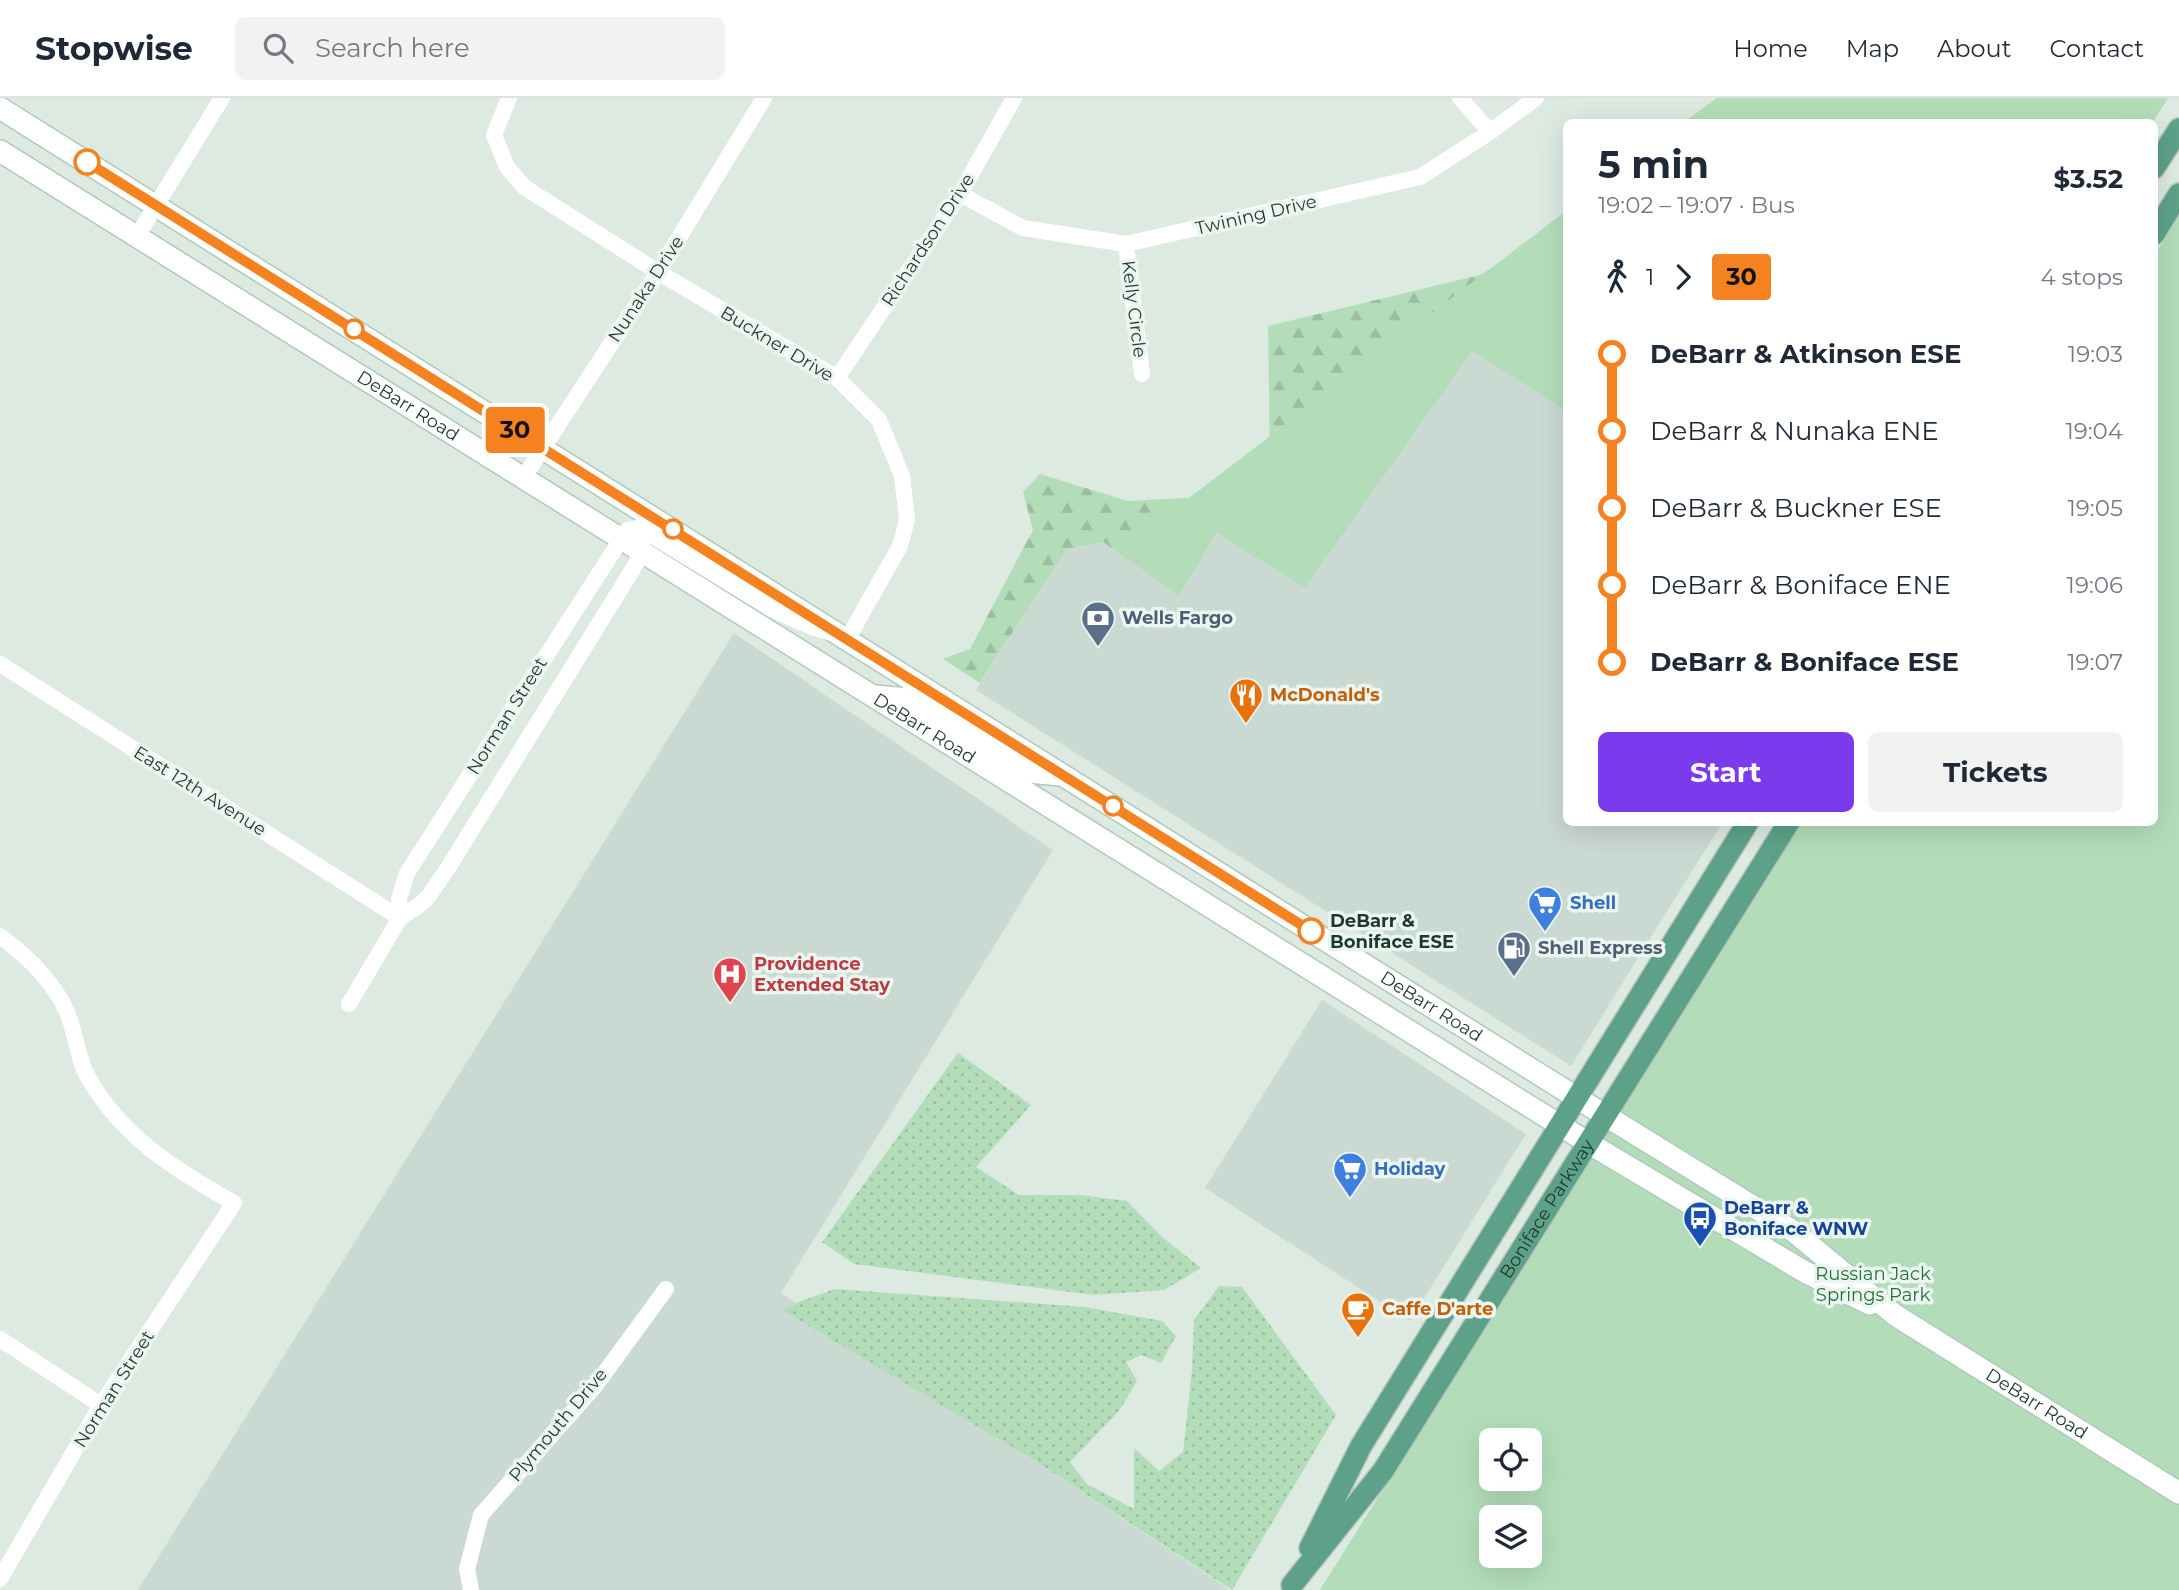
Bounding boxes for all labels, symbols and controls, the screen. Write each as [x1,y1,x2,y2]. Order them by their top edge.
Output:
search box [235,17,725,80]
text: Stopwise [35,28,193,68]
icon: search [259,29,297,67]
text: Search here [315,32,470,64]
text: Home [1733,34,1808,63]
text: Map [1846,34,1899,63]
text: About [1937,34,2011,63]
text: Contact [2049,34,2144,63]
text: 5 min [1598,141,1709,188]
unlabelled marker [74,149,100,175]
text: $3.52 [2054,163,2123,195]
street label: Richardson Drive [877,169,979,311]
street label: Twining Drive [1193,190,1319,240]
text: 19:02 – 19:07 · Bus [1598,191,1795,219]
street label: Nunaka Drive [603,232,689,346]
icon: walk [1598,258,1636,296]
icon: forward [1664,258,1702,296]
street label: Kelly Circle [1117,259,1151,359]
text: 30 [1726,262,1757,291]
text: 1 [1646,263,1654,291]
text: 4 stops [2040,263,2123,291]
street label: Buckner Drive [716,302,838,387]
unlabelled marker [344,319,364,339]
text: DeBarr & Atkinson ESE [1650,338,1961,370]
text: 19:03 [2068,340,2123,368]
street label: DeBarr Road [353,366,463,446]
line badge: 30 [484,407,546,453]
text: 30 [500,415,530,444]
text: DeBarr & Nunaka ENE [1650,415,1939,447]
text: 19:04 [2065,417,2123,445]
text: DeBarr & Buckner ESE [1650,492,1942,524]
text: 19:05 [2068,494,2123,522]
unlabelled marker [663,519,683,539]
text: DeBarr & Boniface ENE [1650,569,1951,601]
text: 19:06 [2067,571,2123,599]
bank icon: Wells Fargo [1079,599,1117,648]
place label: Wells Fargo [1122,607,1233,629]
text: DeBarr & Boniface ESE [1650,646,1959,678]
text: 19:07 [2067,648,2123,676]
street label: Norman Street [462,653,552,779]
restaurant icon: McDonald's [1227,676,1265,725]
place label: McDonald's [1270,684,1380,706]
street label: DeBarr Road [869,688,980,768]
button: Start [1598,732,1854,812]
button: Tickets [1868,732,2123,812]
street label: East 12th Avenue [130,741,270,841]
unlabelled marker [1103,796,1123,816]
supermarket icon: Shell [1526,884,1564,933]
place label: Shell [1570,892,1616,914]
place label: DeBarr & Boniface ESE [1330,910,1454,953]
marker: DeBarr & Boniface ESE [1298,918,1324,944]
fuel station icon: Shell Express [1495,929,1533,978]
place label: Shell Express [1538,937,1663,959]
place label: Providence Extended Stay [754,953,890,996]
hospital icon: Providence Extended Stay [711,955,749,1004]
street label: DeBarr Road [1376,966,1486,1047]
street label: Boniface Parkway [1495,1135,1599,1283]
supermarket icon: Holiday [1331,1150,1369,1199]
place label: Holiday [1374,1158,1446,1180]
place label: DeBarr & Boniface WNW [1724,1197,1868,1240]
bus stop icon: DeBarr & Boniface WNW [1681,1199,1719,1248]
park label: Russian Jack Springs Park [1815,1263,1931,1306]
cafe icon: Caffe D'arte [1339,1290,1377,1339]
place label: Caffe D'arte [1382,1298,1493,1320]
street label: Norman Street [69,1326,159,1452]
street label: Plymouth Drive [504,1364,612,1486]
street label: DeBarr Road [1982,1364,2092,1444]
map controls [1479,1428,1542,1568]
button: locate [1479,1428,1542,1491]
button: layers [1479,1505,1542,1568]

